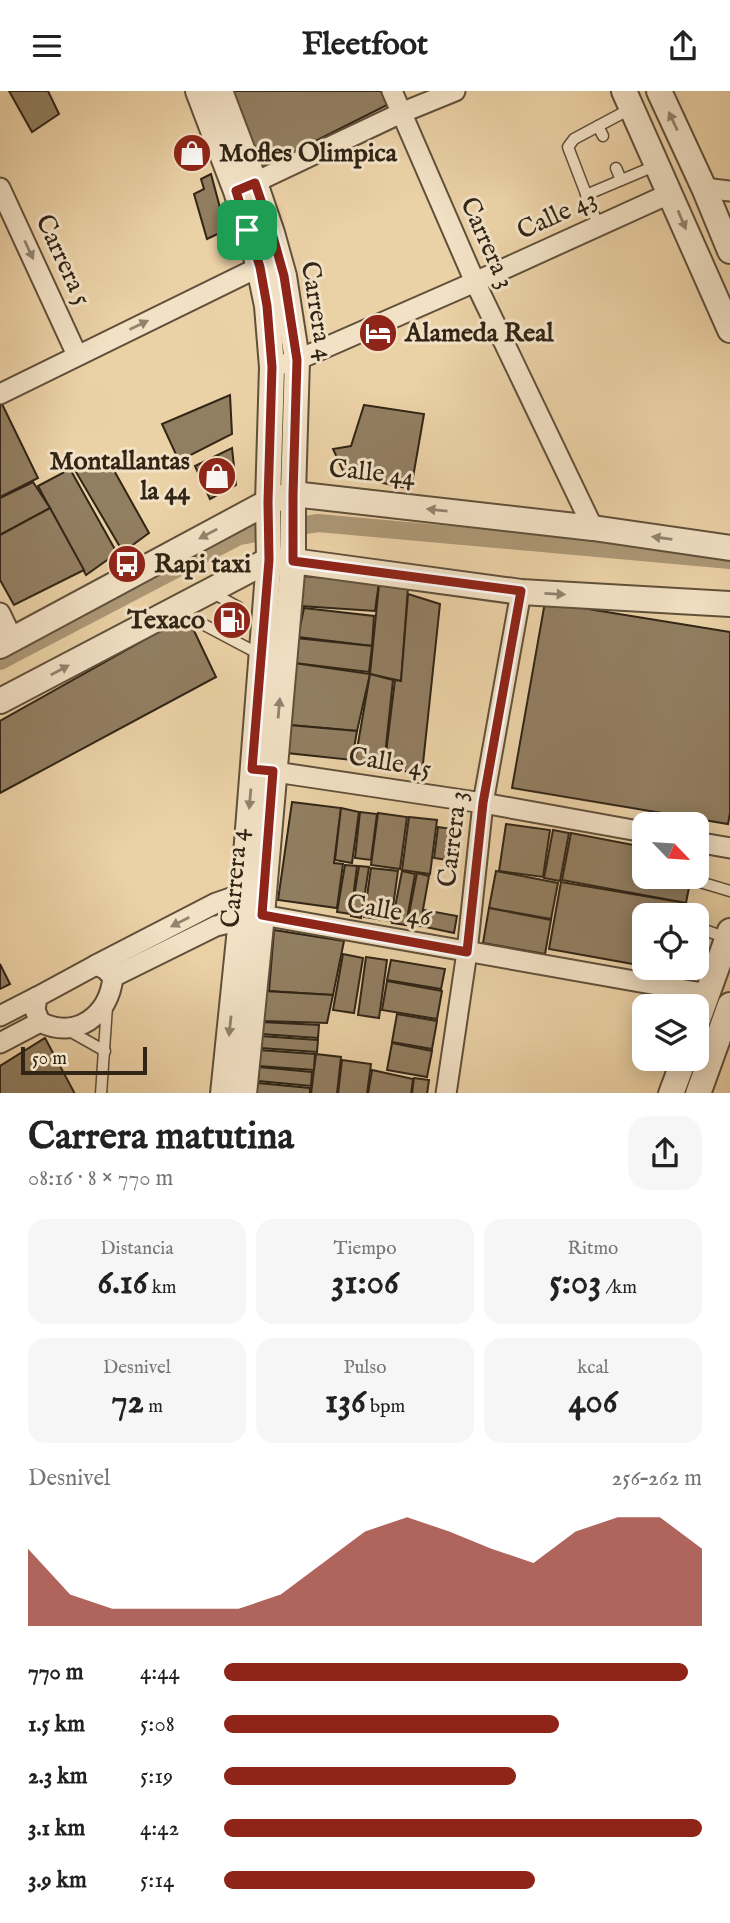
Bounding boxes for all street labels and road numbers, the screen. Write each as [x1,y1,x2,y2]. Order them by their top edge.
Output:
street label: Calle 43 [512,182,602,248]
street label: Carrera 3 [452,192,522,294]
street label: Carrera 5 [28,209,98,311]
street label: Carrera 4 [293,259,341,363]
street label: Calle 44 [327,452,417,494]
street label: Calle 45 [346,740,434,786]
street label: Carrera 3 [431,789,475,889]
street label: Carrera 4 [214,826,256,929]
street label: Calle 46 [344,887,435,935]

